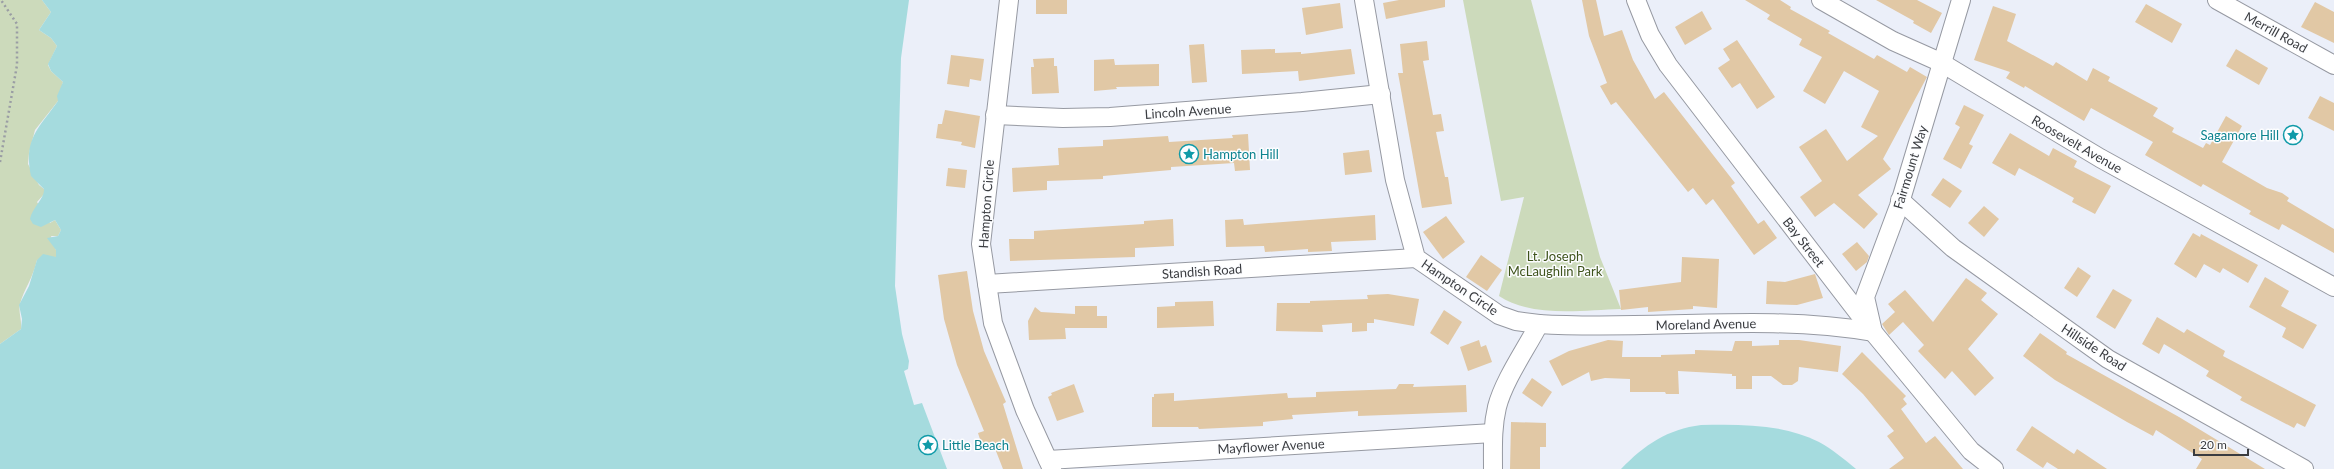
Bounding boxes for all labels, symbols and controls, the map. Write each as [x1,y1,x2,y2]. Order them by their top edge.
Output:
street label: Merrill Road [2242,8,2310,56]
street label: Lincoln Avenue [1144,100,1232,122]
street label: Roosevelt Avenue [2029,112,2125,176]
street label: Fairmount Way [1890,123,1930,211]
place icon: Sagamore Hill [2282,124,2304,146]
place label: Sagamore Hill [2201,127,2279,143]
place icon: Hampton Hill [1178,143,1200,165]
place label: Hampton Hill [1203,146,1279,162]
street label: Hampton Circle [975,159,997,249]
street label: Bay Street [1780,214,1829,270]
park label: Lt. Joseph McLaughlin Park [1508,248,1603,279]
street label: Hampton Circle [1419,255,1502,319]
street label: Standish Road [1161,260,1243,282]
street label: Moreland Avenue [1656,315,1757,333]
street label: Hillside Road [2059,320,2129,374]
scale bar [2194,431,2248,457]
place icon: Little Beach [917,434,939,456]
street label: Mayflower Avenue [1217,435,1325,457]
place label: Little Beach [942,437,1009,453]
text: 20 m [2200,437,2227,452]

